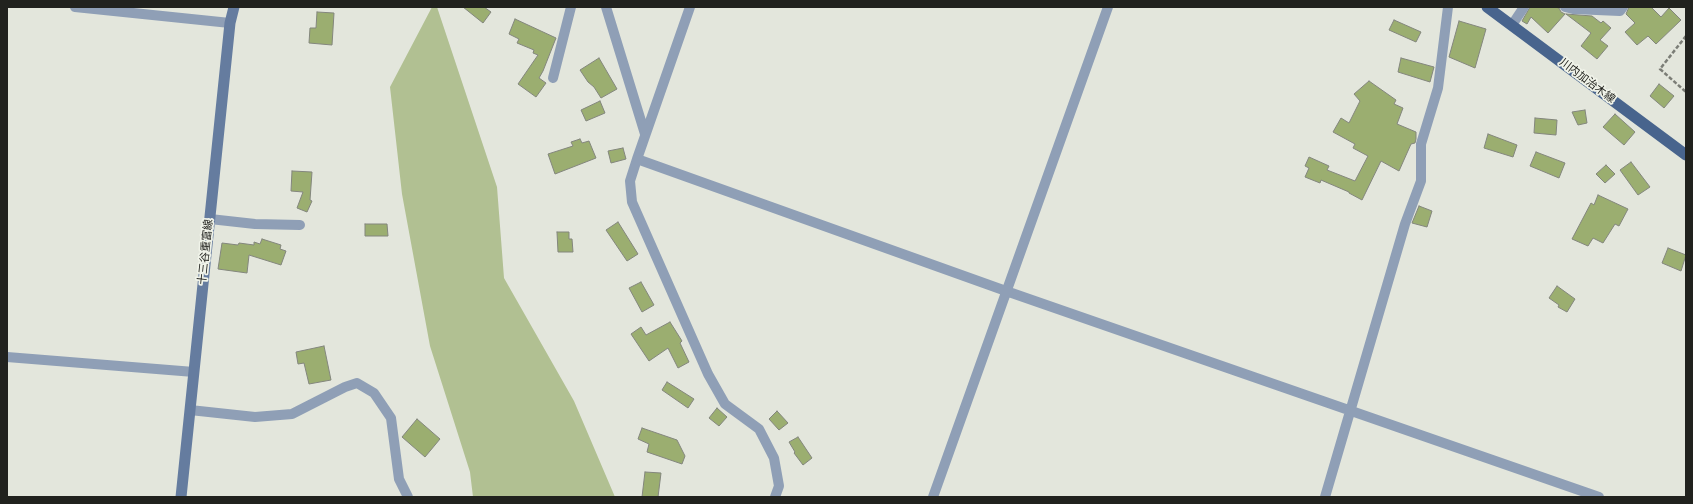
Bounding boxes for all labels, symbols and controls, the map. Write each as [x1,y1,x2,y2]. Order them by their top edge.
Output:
street label: 川内加治木線 [1557,56,1617,106]
street label: 十三谷重富線 [196,218,216,286]

